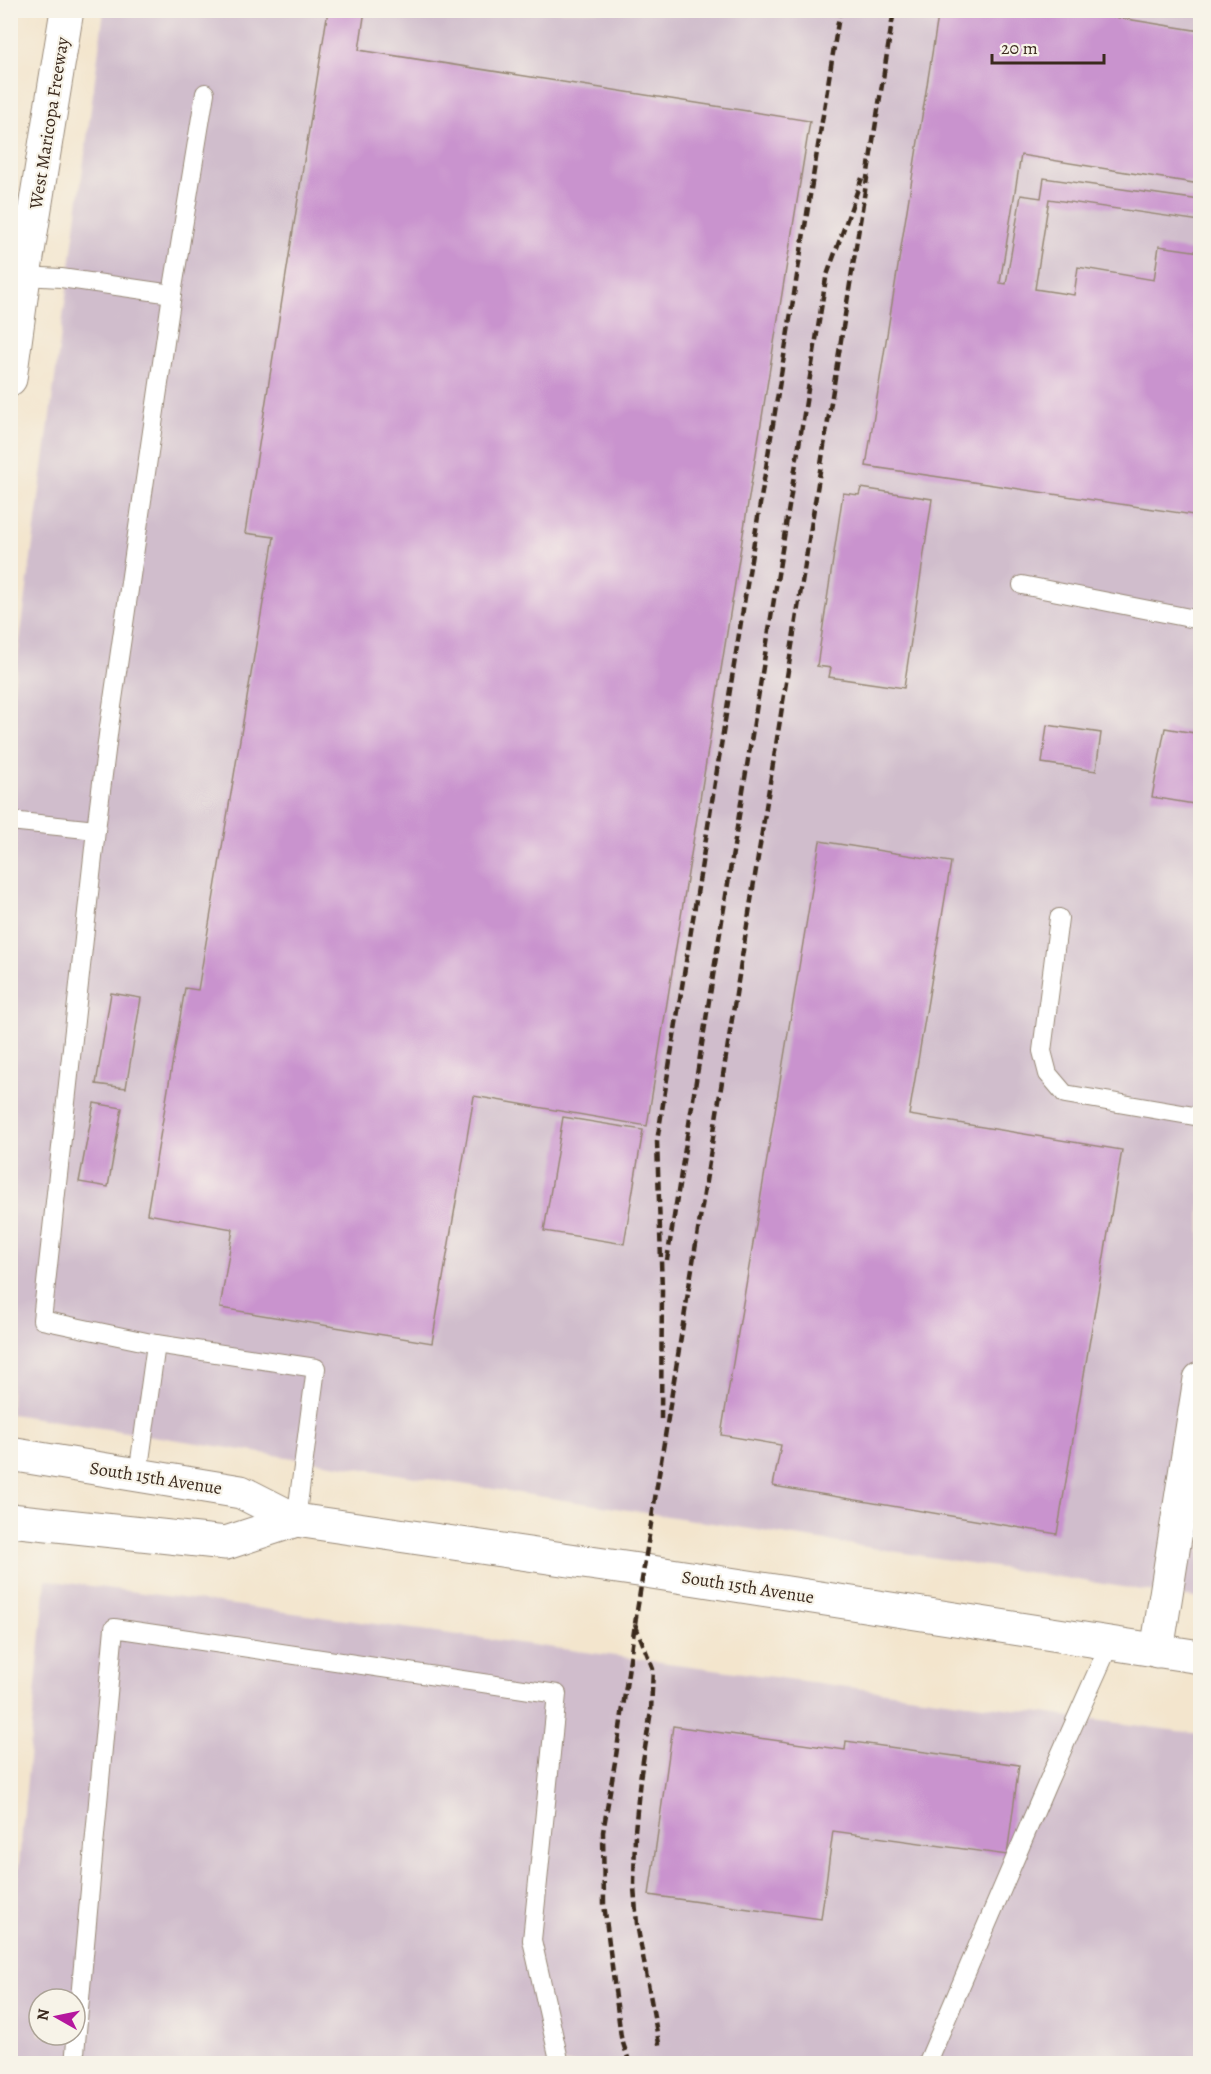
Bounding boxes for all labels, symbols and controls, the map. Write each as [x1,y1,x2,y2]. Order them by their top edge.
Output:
scale bar [992,27,1104,65]
street label: West Maricopa Freeway [23,34,75,212]
text: 20 m [1001,36,1038,60]
street label: South 15th Avenue [88,1456,224,1500]
street label: South 15th Avenue [680,1565,816,1609]
north arrow [27,1987,87,2047]
text: N [31,2007,55,2022]

